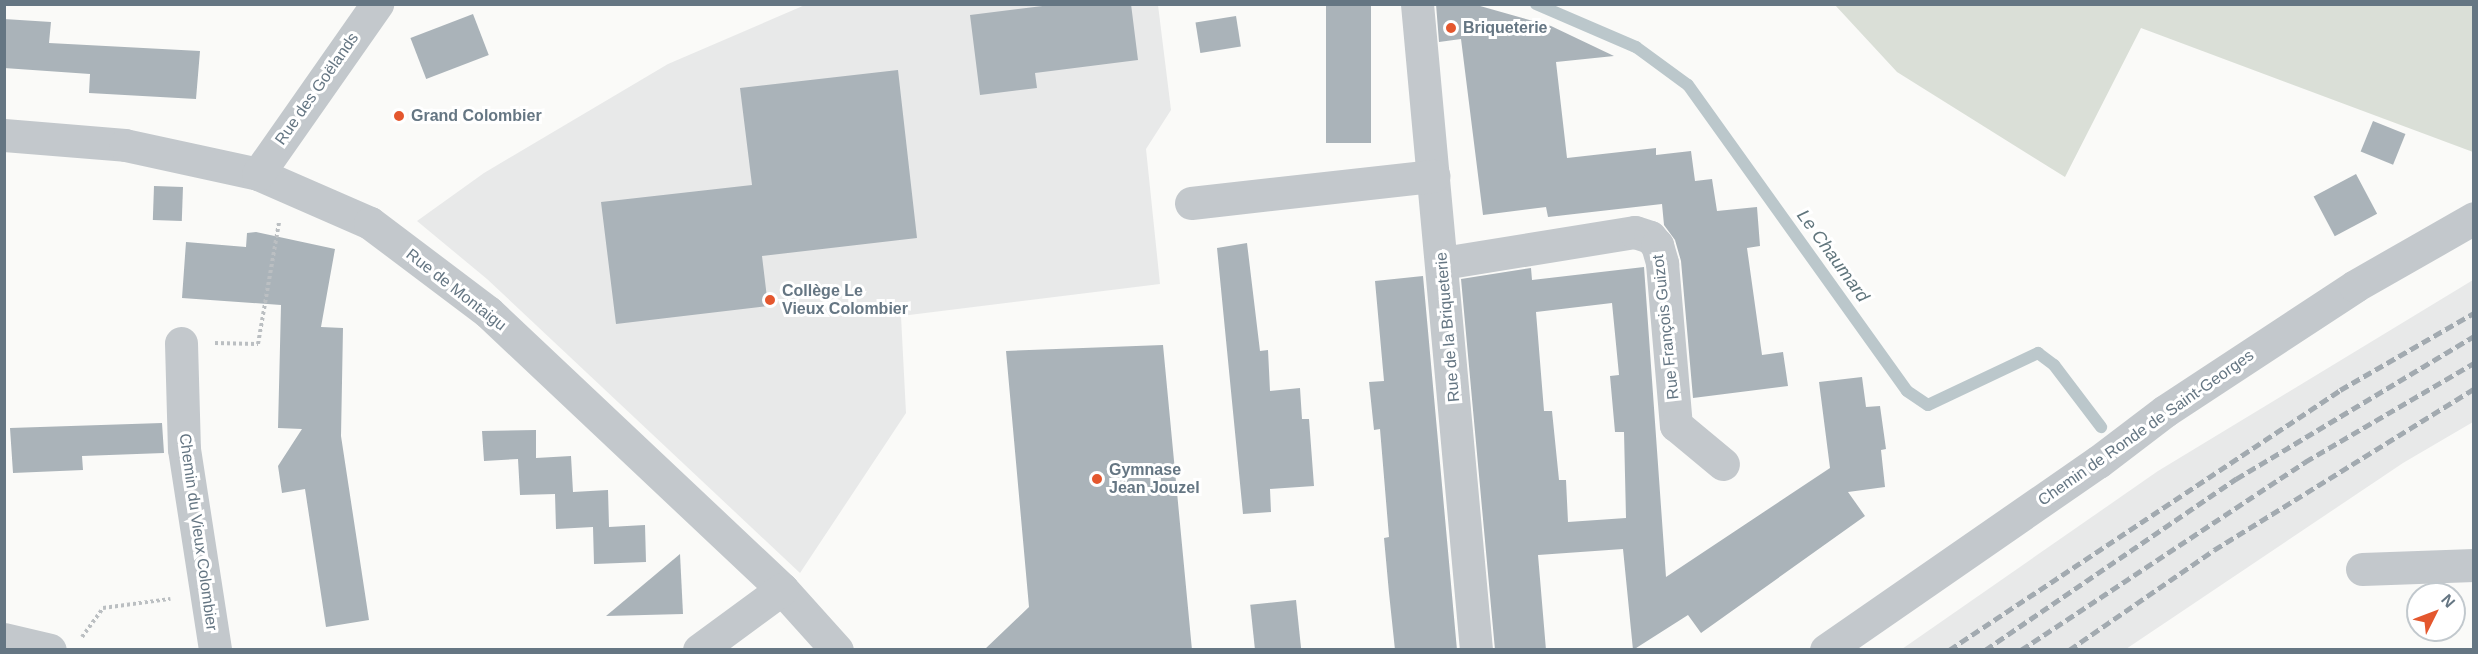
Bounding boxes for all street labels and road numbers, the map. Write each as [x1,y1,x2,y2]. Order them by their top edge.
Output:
street label: Rue des Goëlands [271,29,363,149]
street label: Rue de Montaigu [402,245,510,335]
street label: Rue de la Briqueterie [1432,251,1464,403]
street label: Rue François Guizot [1649,253,1683,401]
street label: Chemin de Ronde de Saint-Georges [2034,346,2258,510]
street label: Chemin du Vieux Colombier [175,432,221,632]

